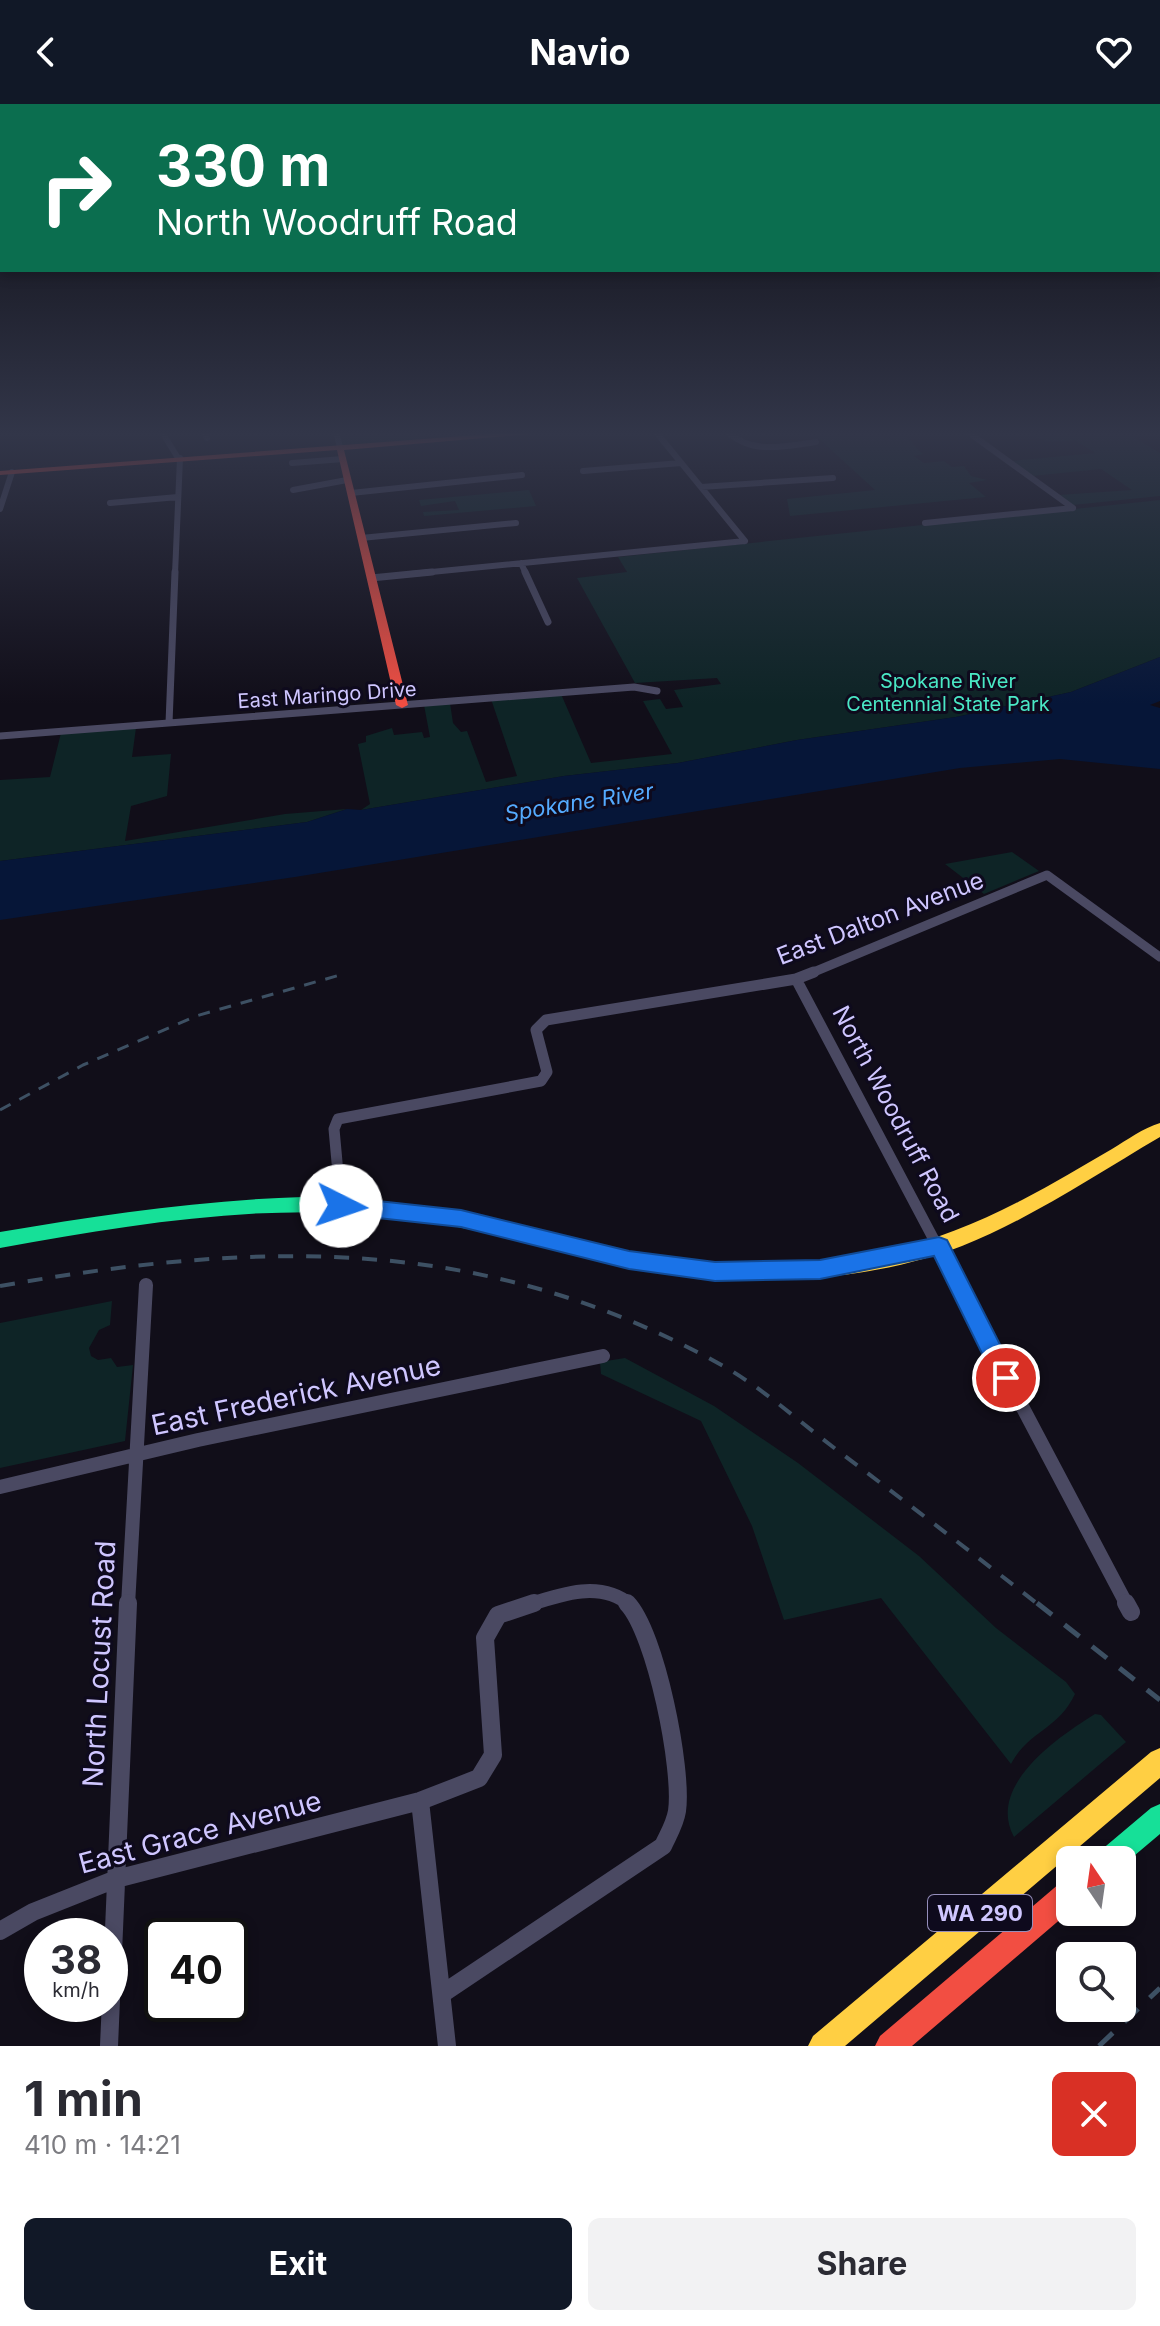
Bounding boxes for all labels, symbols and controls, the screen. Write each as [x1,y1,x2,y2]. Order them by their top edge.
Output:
icon: back [24,30,68,74]
text: Navio [529,30,631,74]
icon: heart [1092,30,1136,74]
text: 330 m [156,132,330,200]
icon: right [24,136,128,240]
text: North Woodruff Road [156,200,518,244]
park label: Spokane River Centennial State Park [846,669,1050,716]
street label: East Maringo Drive [237,677,417,713]
water label: Spokane River [503,777,656,827]
street label: East Dalton Avenue [772,865,988,971]
street label: North Woodruff Road [827,1001,965,1227]
position arrow [299,1164,383,1248]
pin [972,1344,1040,1412]
street label: East Frederick Avenue [148,1348,444,1442]
icon: arrive [984,1356,1028,1400]
street label: North Locust Road [76,1540,122,1788]
street label: East Grace Avenue [75,1783,325,1881]
north arrow [1056,1846,1136,1926]
map controls [1056,1846,1136,2022]
road number: WA 290 [928,1895,1032,1931]
speed limit sign: 40 [144,1918,248,2022]
text: 38 [50,1935,102,1984]
button: search [1056,1942,1136,2022]
text: km/h [52,1978,100,2002]
text: 1 min [24,2069,143,2128]
button: close [1052,2072,1136,2156]
text: 410 m · 14:21 [24,2129,181,2160]
button: Exit [24,2218,572,2310]
button: Share [588,2218,1136,2310]

